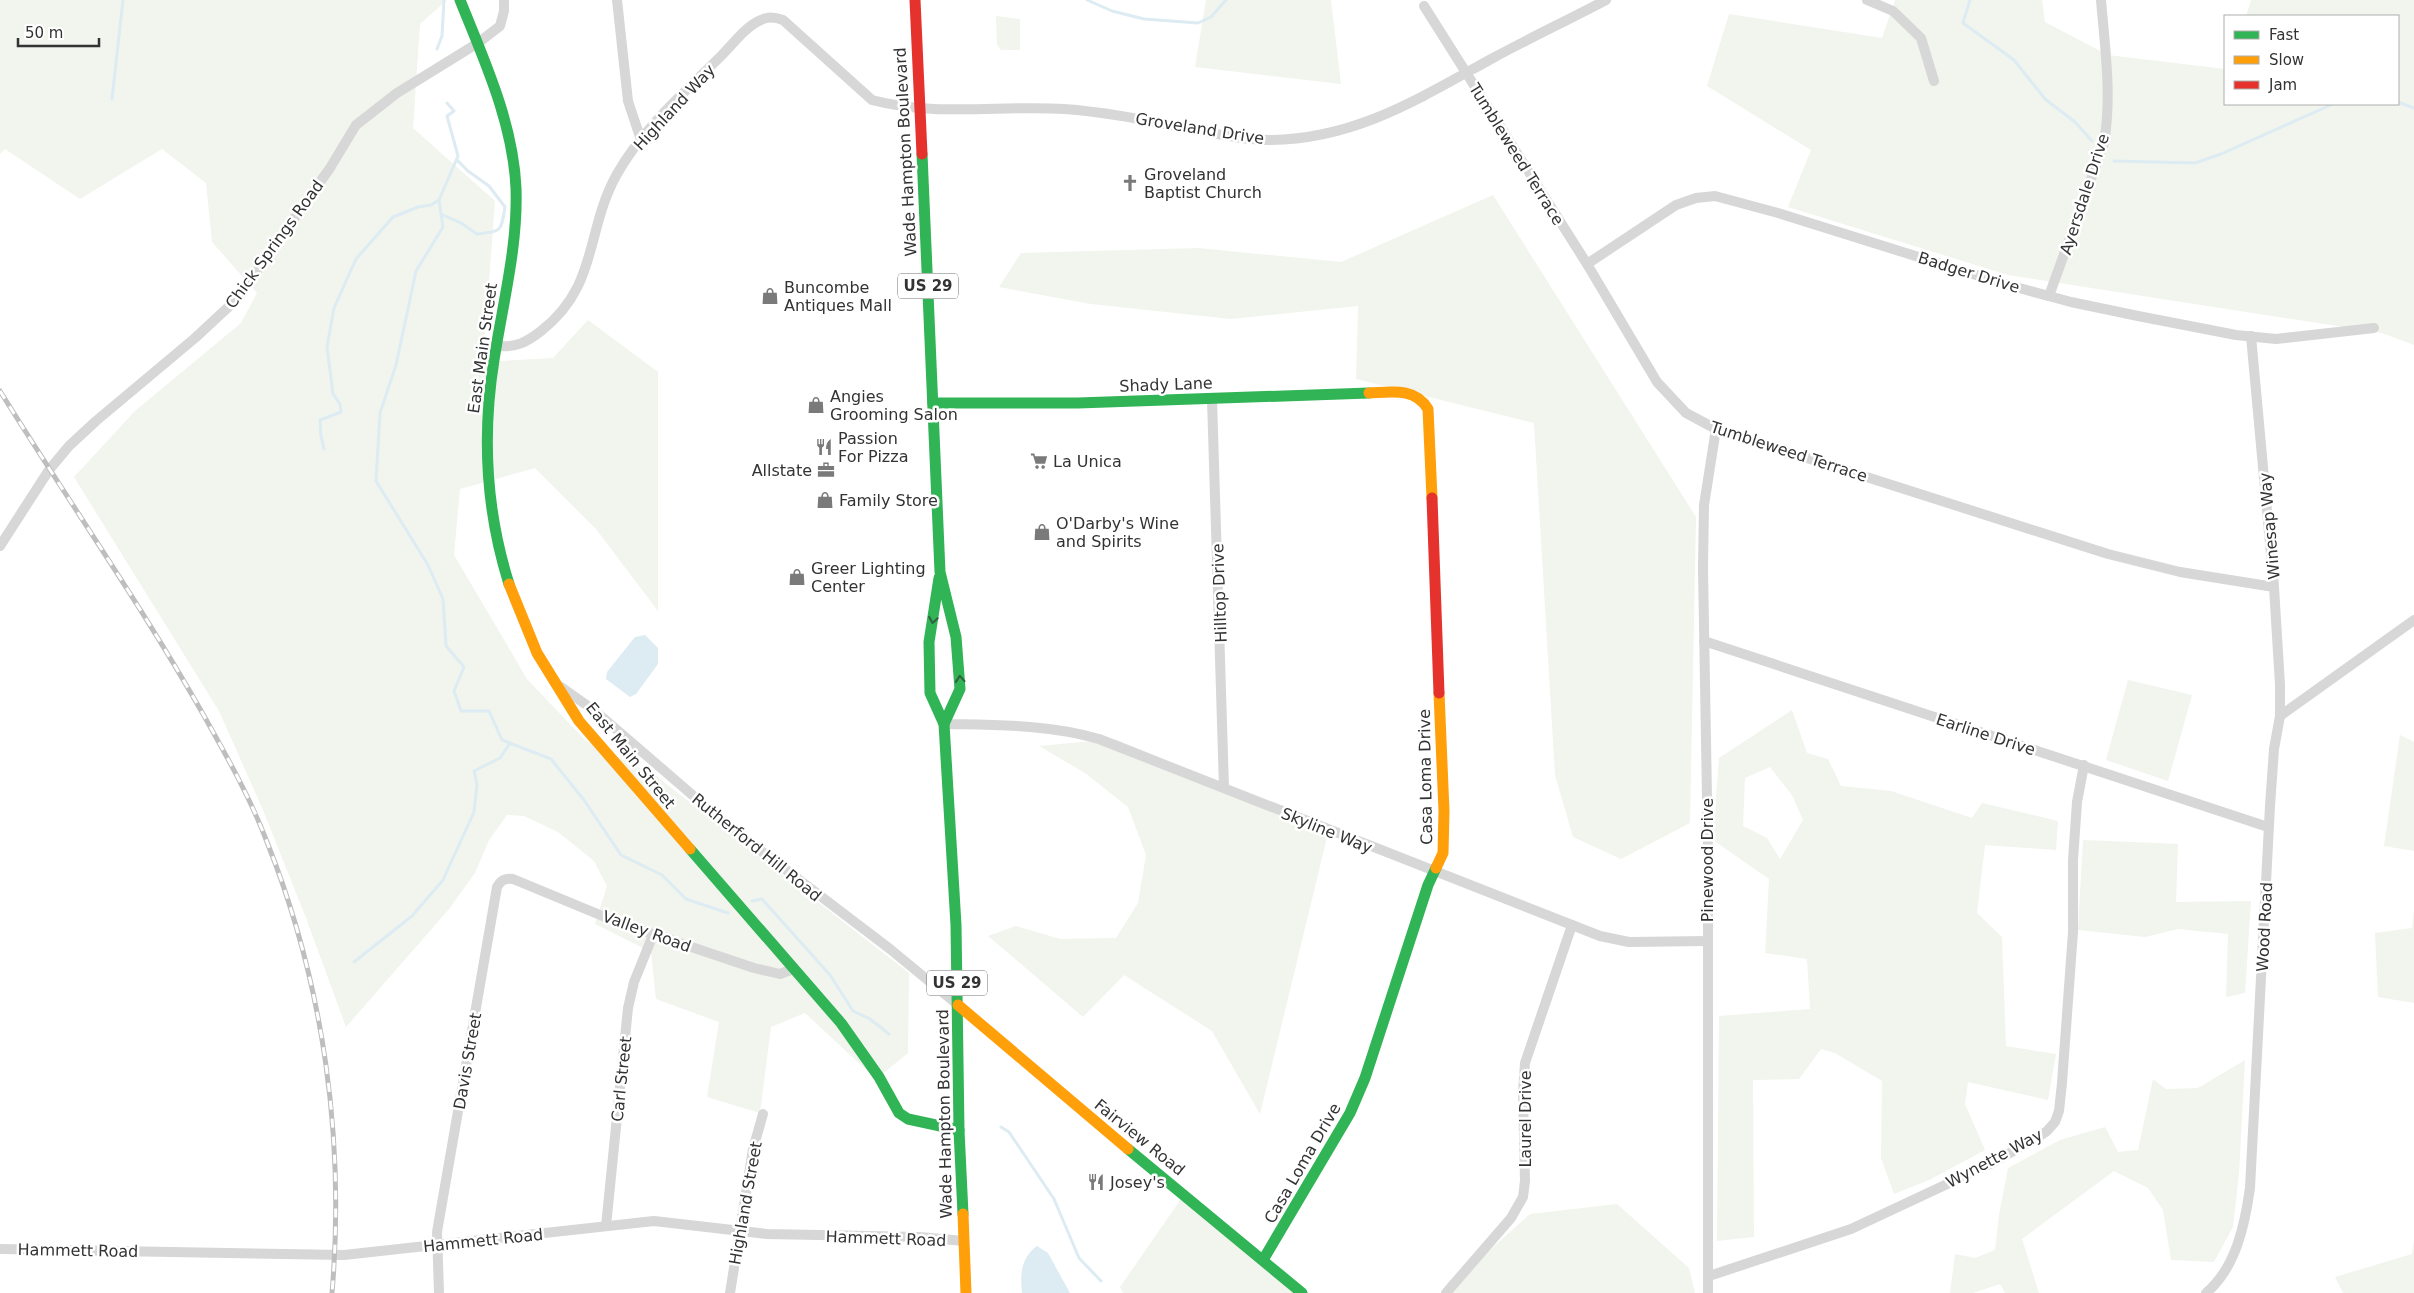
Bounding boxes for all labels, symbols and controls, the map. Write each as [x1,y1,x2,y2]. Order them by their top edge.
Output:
scale bar [18,15,99,47]
legend [2224,15,2399,105]
text: 50 m [25,24,63,42]
text: Fast [2269,26,2299,44]
street label: Wade Hampton Boulevard [891,47,920,257]
text: Slow [2269,51,2304,69]
street label: Highland Way [630,60,719,154]
text: Jam [2268,76,2297,94]
street label: Tumbleweed Terrace [1465,79,1568,229]
street label: Groveland Drive [1134,109,1266,148]
street label: Ayersdale Drive [2056,131,2113,257]
place label: Groveland Baptist Church [1144,165,1262,202]
church icon: Groveland Baptist Church [1120,173,1140,193]
street label: Chick Springs Road [221,176,327,312]
street label: Badger Drive [1916,248,2022,297]
road number: US 29 [898,274,958,298]
place label: Buncombe Antiques Mall [784,278,892,315]
street label: East Main Street [464,282,501,415]
shop icon: Buncombe Antiques Mall [760,286,780,306]
street label: Shady Lane [1119,373,1213,396]
place label: Angies Grooming Salon [830,387,958,424]
shop icon: Angies Grooming Salon [806,395,826,415]
street label: Tumbleweed Terrace [1707,417,1870,486]
place label: Passion For Pizza [838,429,908,466]
restaurant icon: Passion For Pizza [814,437,834,457]
supermarket icon: La Unica [1029,451,1049,471]
place label: La Unica [1053,452,1122,471]
office icon: Allstate [816,460,836,480]
place label: Allstate [752,461,812,480]
street label: Winesap Way [2255,472,2284,580]
shop icon: Family Store [815,490,835,510]
place label: Family Store [839,491,938,510]
place label: O'Darby's Wine and Spirits [1056,514,1179,551]
shop icon: O'Darby's Wine and Spirits [1032,522,1052,542]
street label: Hilltop Drive [1208,543,1231,643]
place label: Greer Lighting Center [811,559,926,596]
shop icon: Greer Lighting Center [787,567,807,587]
one-way arrow [928,616,938,624]
one-way arrow [954,675,965,683]
street label: East Main Street [582,698,679,812]
street label: Casa Loma Drive [1415,709,1436,845]
street label: Earline Drive [1934,710,2038,759]
street label: Rutherford Hill Road [688,789,825,905]
street label: Pinewood Drive [1698,798,1717,922]
street label: Skyline Way [1279,804,1375,857]
street label: Wood Road [2253,882,2276,972]
street label: Valley Road [600,907,694,956]
road number: US 29 [927,970,987,996]
street label: Wade Hampton Boulevard [933,1009,956,1219]
street label: Davis Street [450,1011,485,1111]
street label: Carl Street [608,1035,635,1123]
street label: Laurel Drive [1516,1070,1535,1168]
street label: Fairview Road [1091,1095,1189,1180]
street label: Casa Loma Drive [1260,1100,1345,1227]
street label: Wynette Way [1943,1125,2046,1192]
street label: Highland Street [725,1140,766,1266]
restaurant icon: Josey's [1086,1172,1106,1192]
place label: Josey's [1109,1173,1165,1192]
street label: Hammett Road [422,1225,544,1256]
street label: Hammett Road [825,1227,947,1250]
street label: Hammett Road [18,1240,138,1261]

